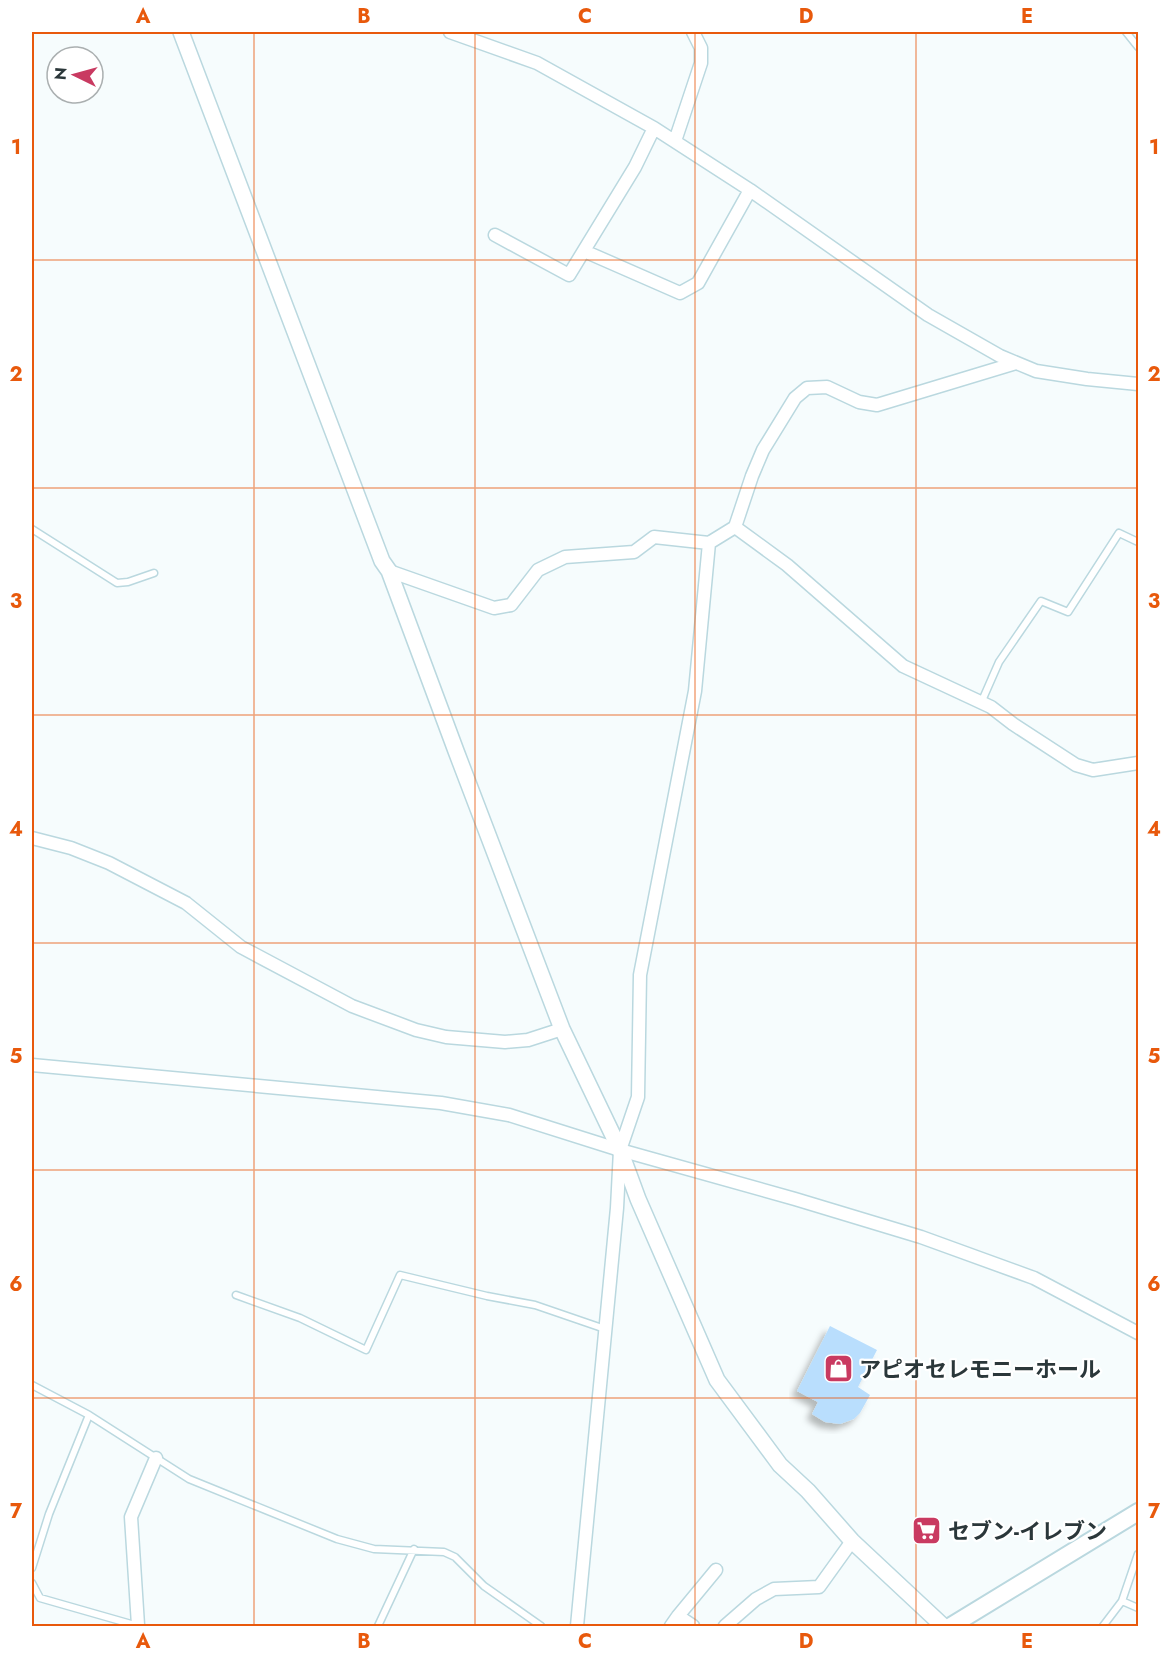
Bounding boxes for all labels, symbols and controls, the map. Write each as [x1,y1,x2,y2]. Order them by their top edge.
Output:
text: A [135,2,151,31]
text: B [357,2,371,31]
text: C [578,2,592,31]
text: D [799,2,813,31]
text: E [1021,2,1033,31]
north arrow [45,45,105,105]
text: N [49,66,73,81]
text: 1 [11,133,21,162]
text: 1 [1149,133,1159,162]
text: 2 [9,360,23,389]
text: 2 [1147,360,1161,389]
text: 3 [10,587,22,616]
text: 3 [1148,587,1160,616]
text: 4 [9,815,23,844]
text: 4 [1147,815,1161,844]
text: 5 [10,1042,23,1071]
text: 5 [1148,1042,1161,1071]
text: 6 [9,1270,23,1299]
text: 6 [1147,1270,1161,1299]
shop icon: アピオセレモニーホール [822,1353,854,1385]
place label: アピオセレモニーホール [859,1353,1101,1385]
text: 7 [10,1497,23,1526]
text: 7 [1148,1497,1161,1526]
supermarket icon: セブン-イレブン [911,1515,943,1547]
place label: セブン-イレブン [948,1515,1107,1547]
text: A [135,1627,151,1656]
text: B [357,1627,371,1656]
text: C [578,1627,592,1656]
text: D [799,1627,813,1656]
text: E [1021,1627,1033,1656]

